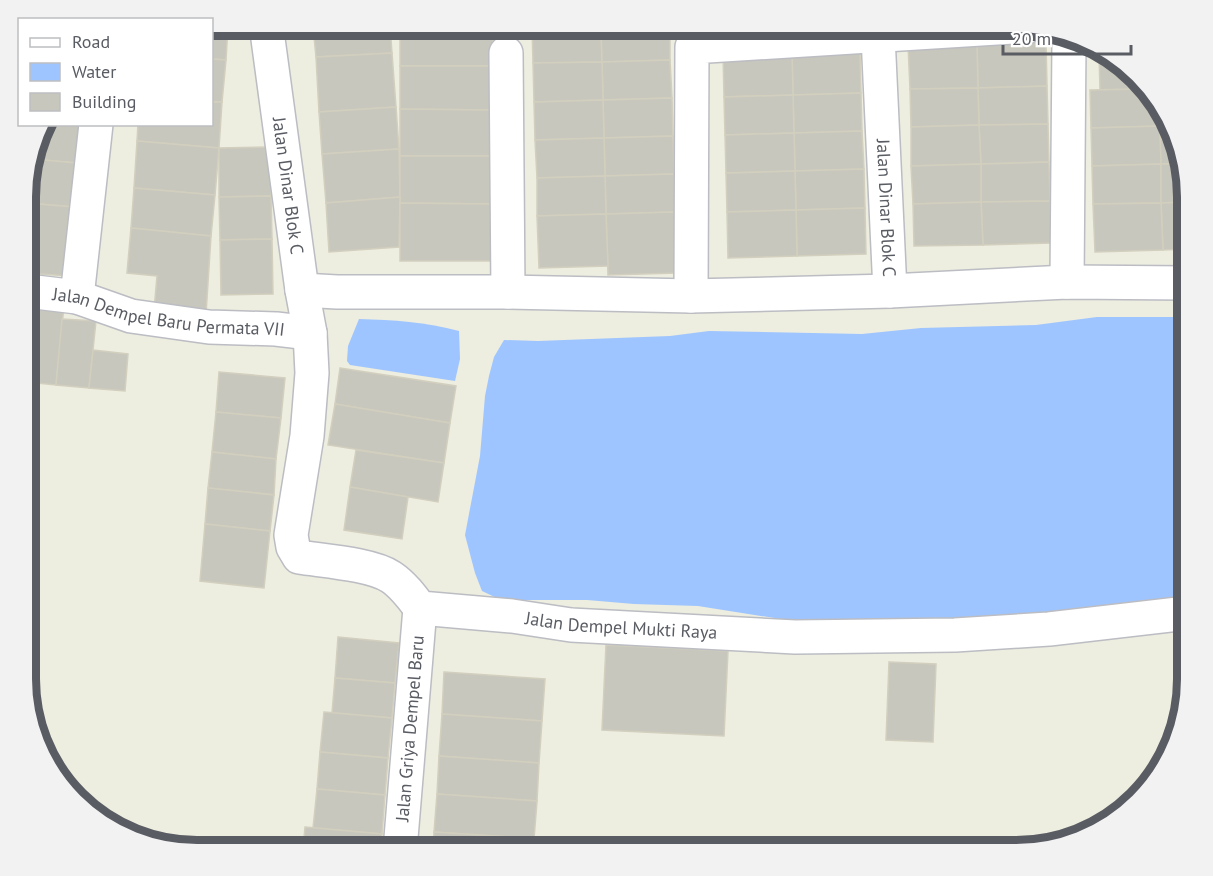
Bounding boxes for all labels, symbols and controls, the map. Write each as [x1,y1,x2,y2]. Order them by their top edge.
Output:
legend [18,18,213,126]
scale bar [1003,18,1130,56]
text: 20 m [1012,27,1051,50]
text: Road [72,30,110,53]
text: Water [72,60,116,83]
text: Building [72,90,136,113]
street label: Jalan Dinar Blok C [268,115,309,256]
street label: Jalan Dinar Blok C [872,137,901,277]
street label: Jalan Dempel Baru Permata VII [50,282,286,341]
street label: Jalan Dempel Mukti Raya [523,606,718,644]
street label: Jalan Griya Dempel Baru [390,634,429,824]

